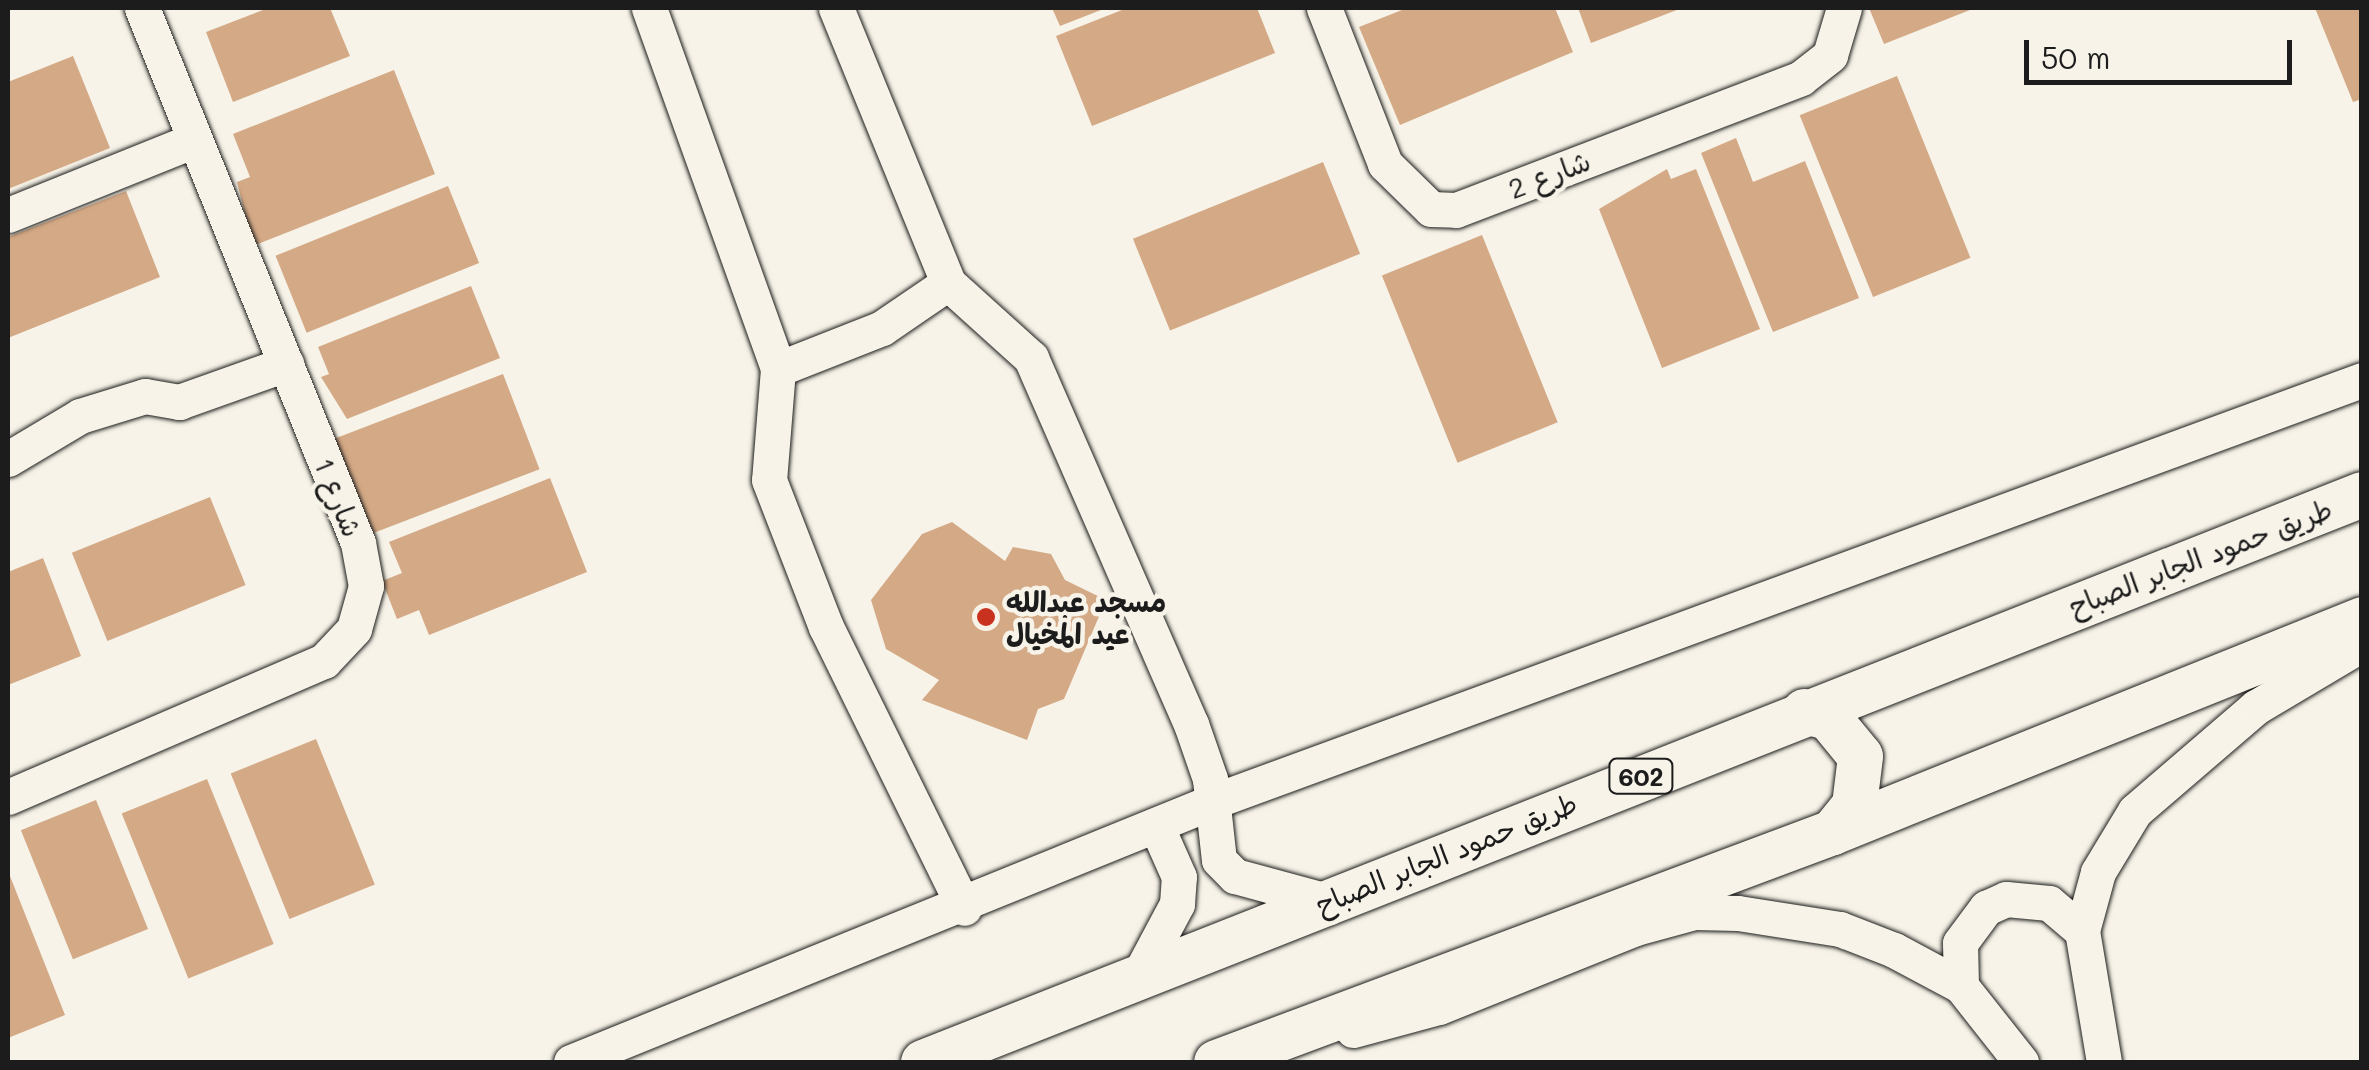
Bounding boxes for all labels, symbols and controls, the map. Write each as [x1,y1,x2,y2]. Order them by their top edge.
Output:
scale bar [2029,20,2296,82]
text: 50 m [2041,37,2111,77]
street label: شارع 2 [1503,143,1595,205]
street label: شارع 1 [308,453,370,541]
street label: طريق حمود الجابر الصباح [2064,491,2336,623]
place label: مسجد عبدالله عيد المخيال [1006,584,1166,650]
marker: مسجد عبدالله عيد المخيال [975,606,997,628]
road number: 602 [1606,756,1676,796]
street label: طريق حمود الجابر الصباح [1310,785,1582,921]

